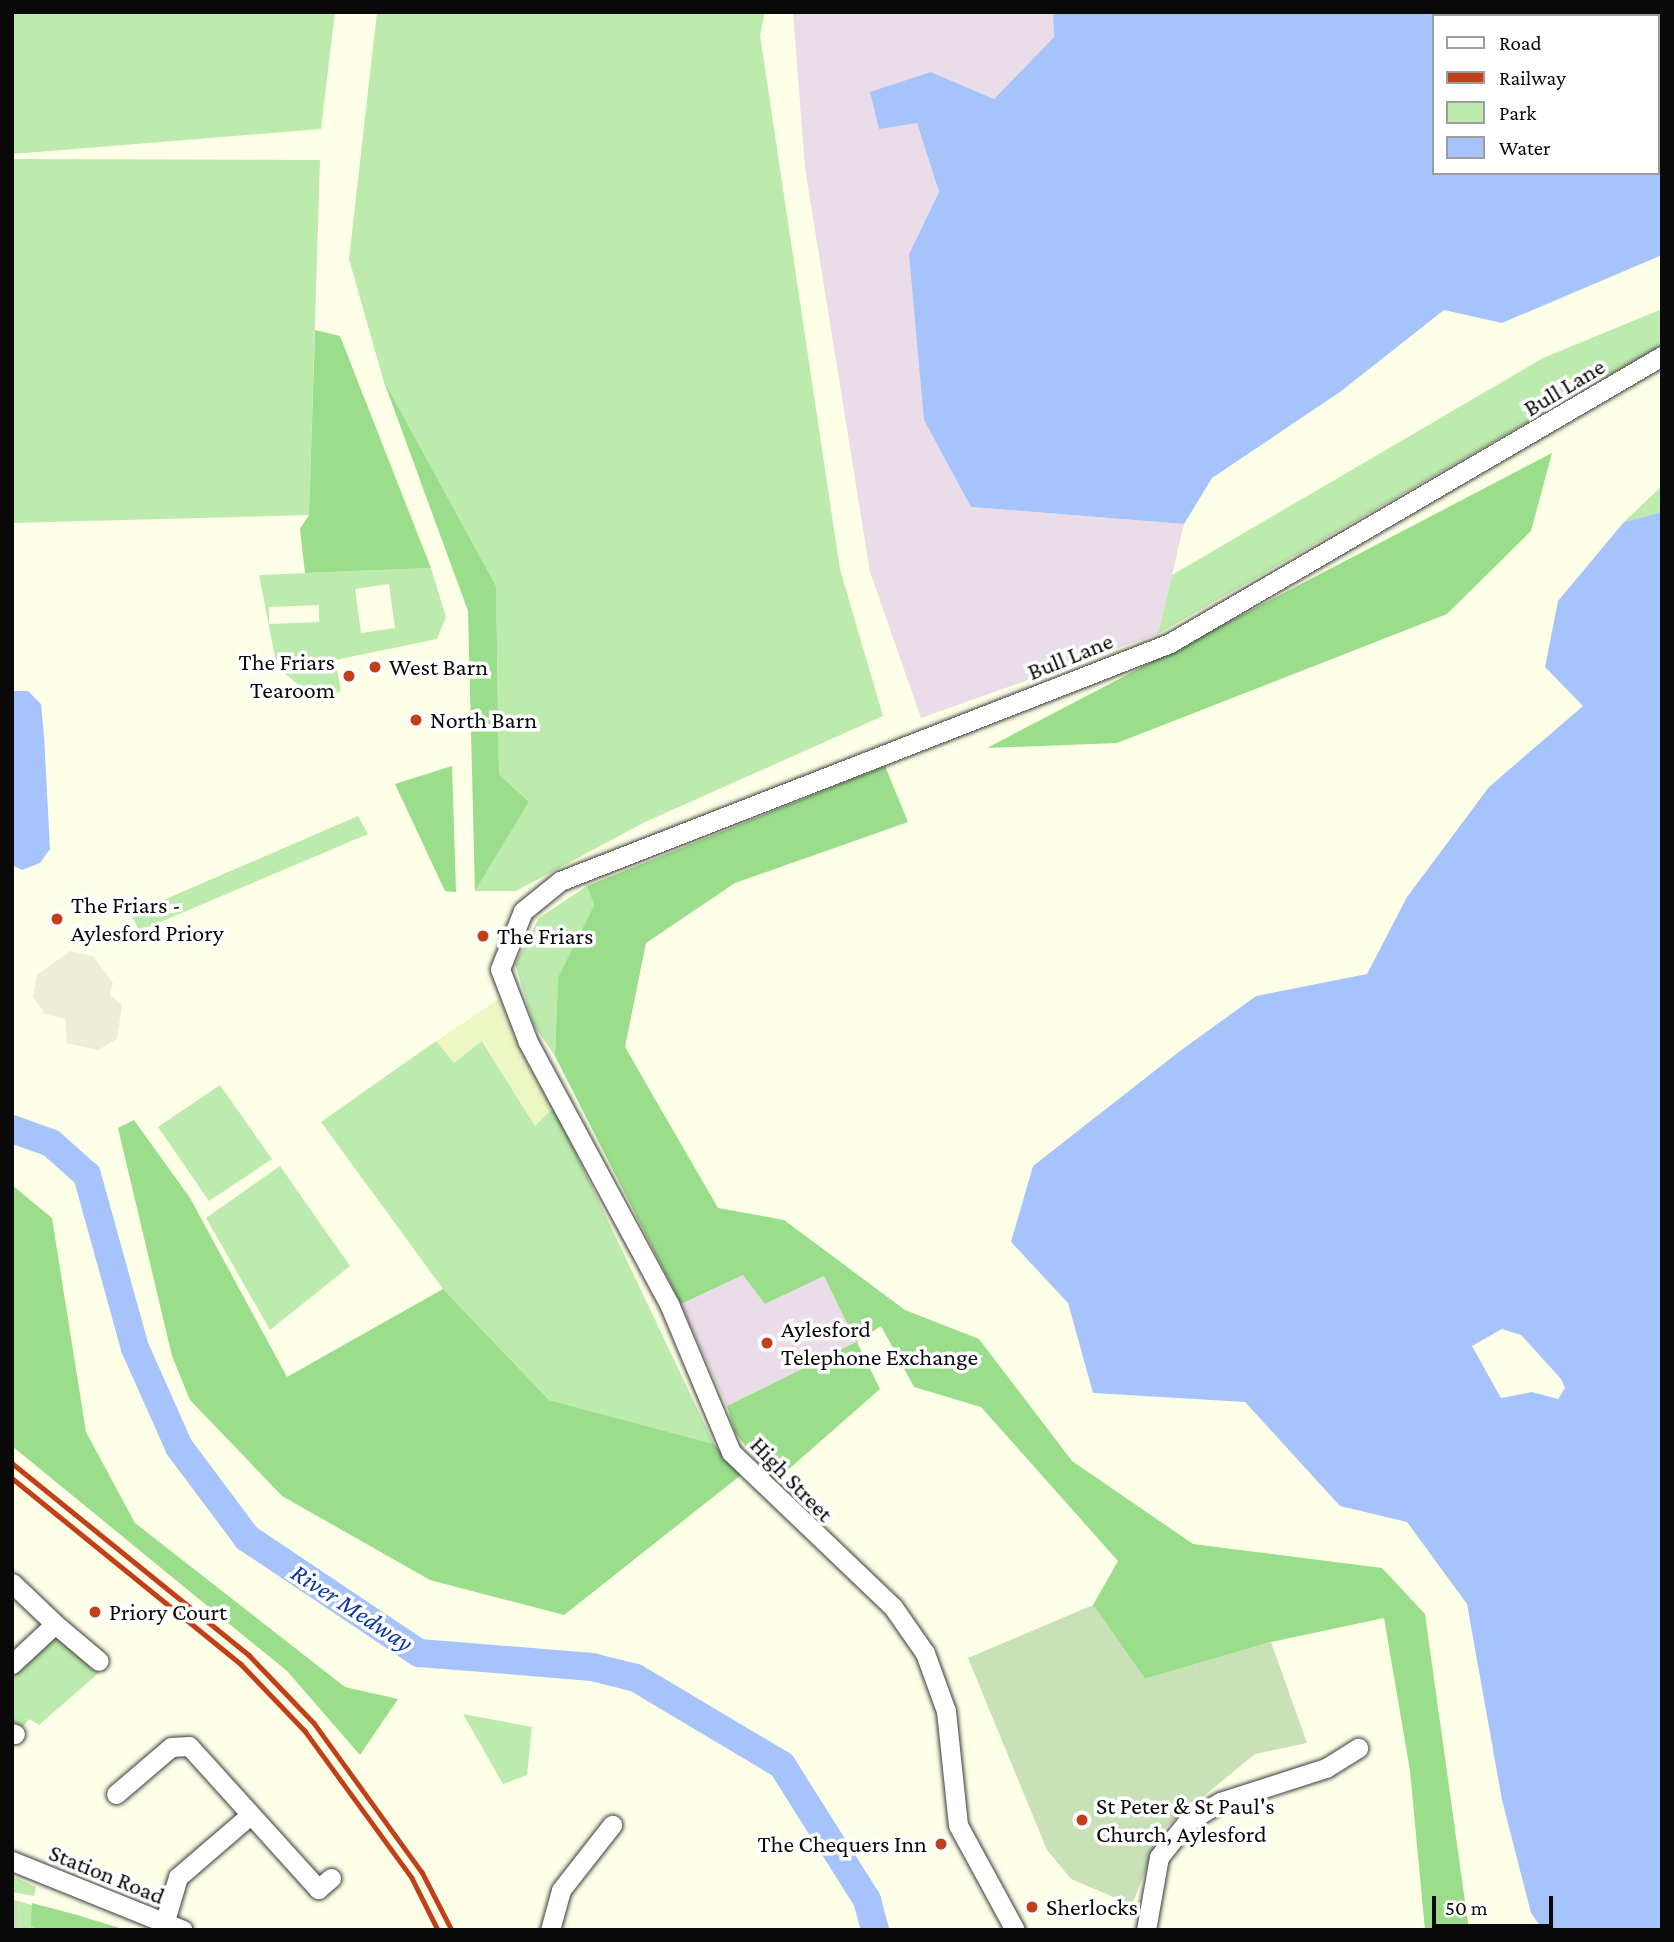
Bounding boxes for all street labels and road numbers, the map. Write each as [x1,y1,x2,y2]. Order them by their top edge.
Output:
street label: Bull Lane [1518,352,1610,422]
street label: Bull Lane [1023,626,1117,686]
street label: High Street [744,1430,840,1528]
street label: Station Road [45,1838,169,1910]

